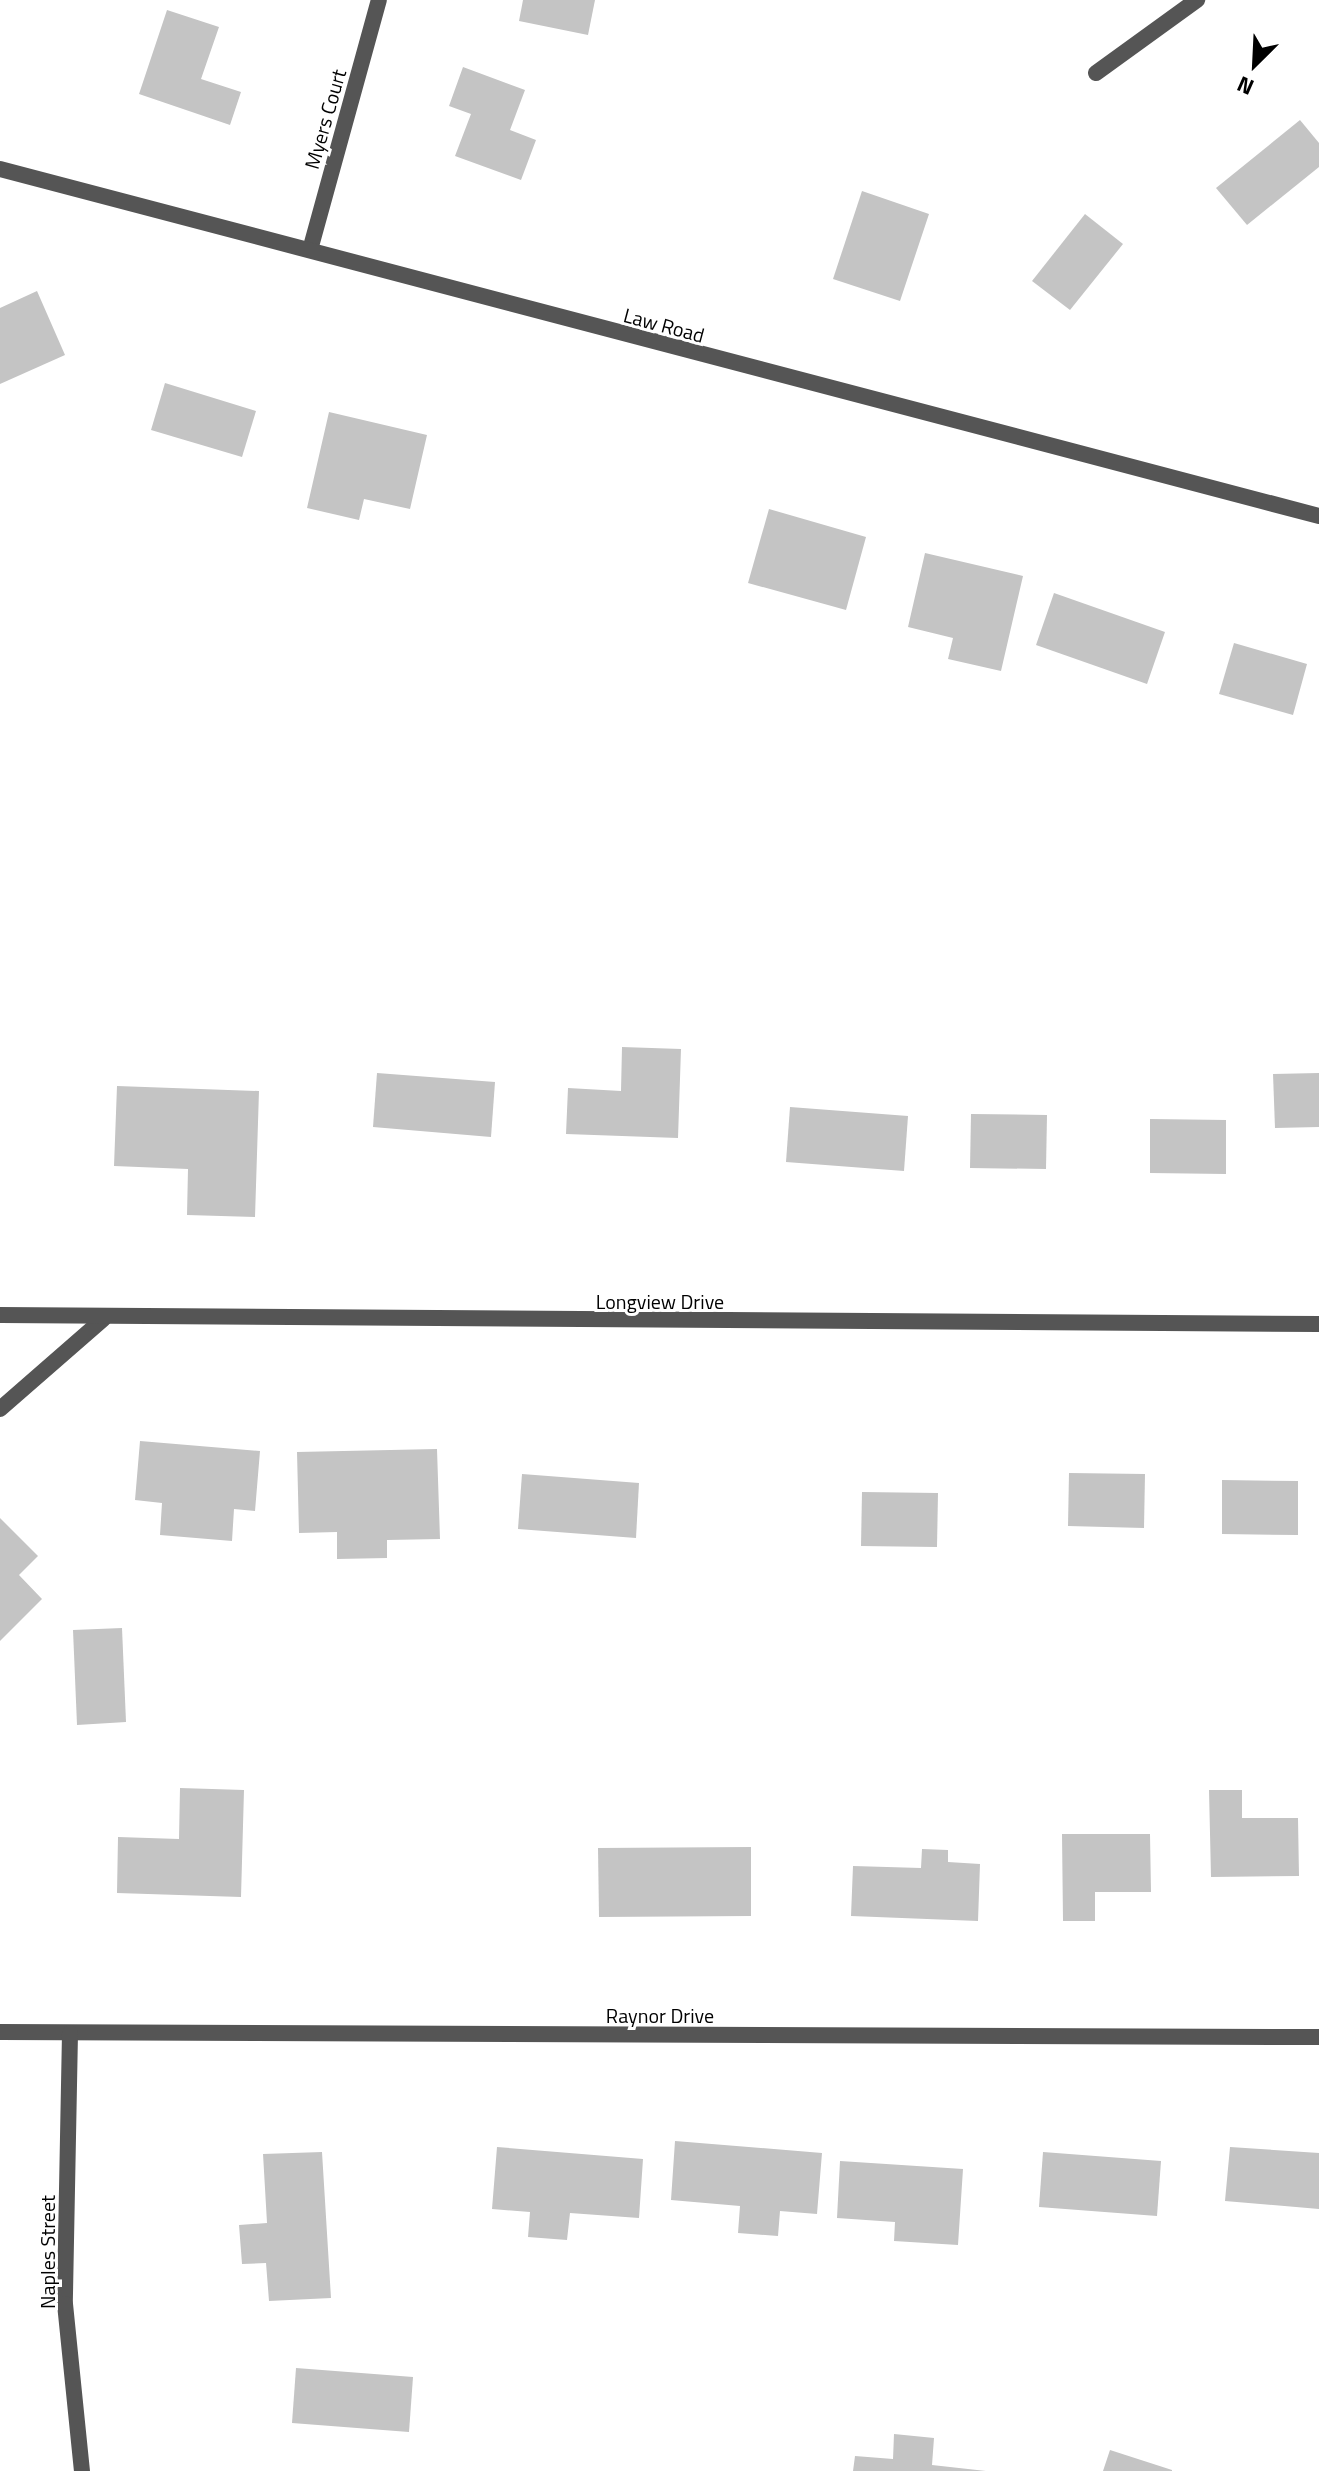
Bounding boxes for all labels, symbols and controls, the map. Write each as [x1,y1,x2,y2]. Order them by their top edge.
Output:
north arrow [1215,24,1295,104]
street label: Myers Court [299,66,351,172]
text: N [1231,67,1259,105]
street label: Law Road [621,303,707,347]
street label: Longview Drive [596,1289,724,1313]
street label: Raynor Drive [606,2003,714,2027]
street label: Naples Street [35,2195,59,2309]

